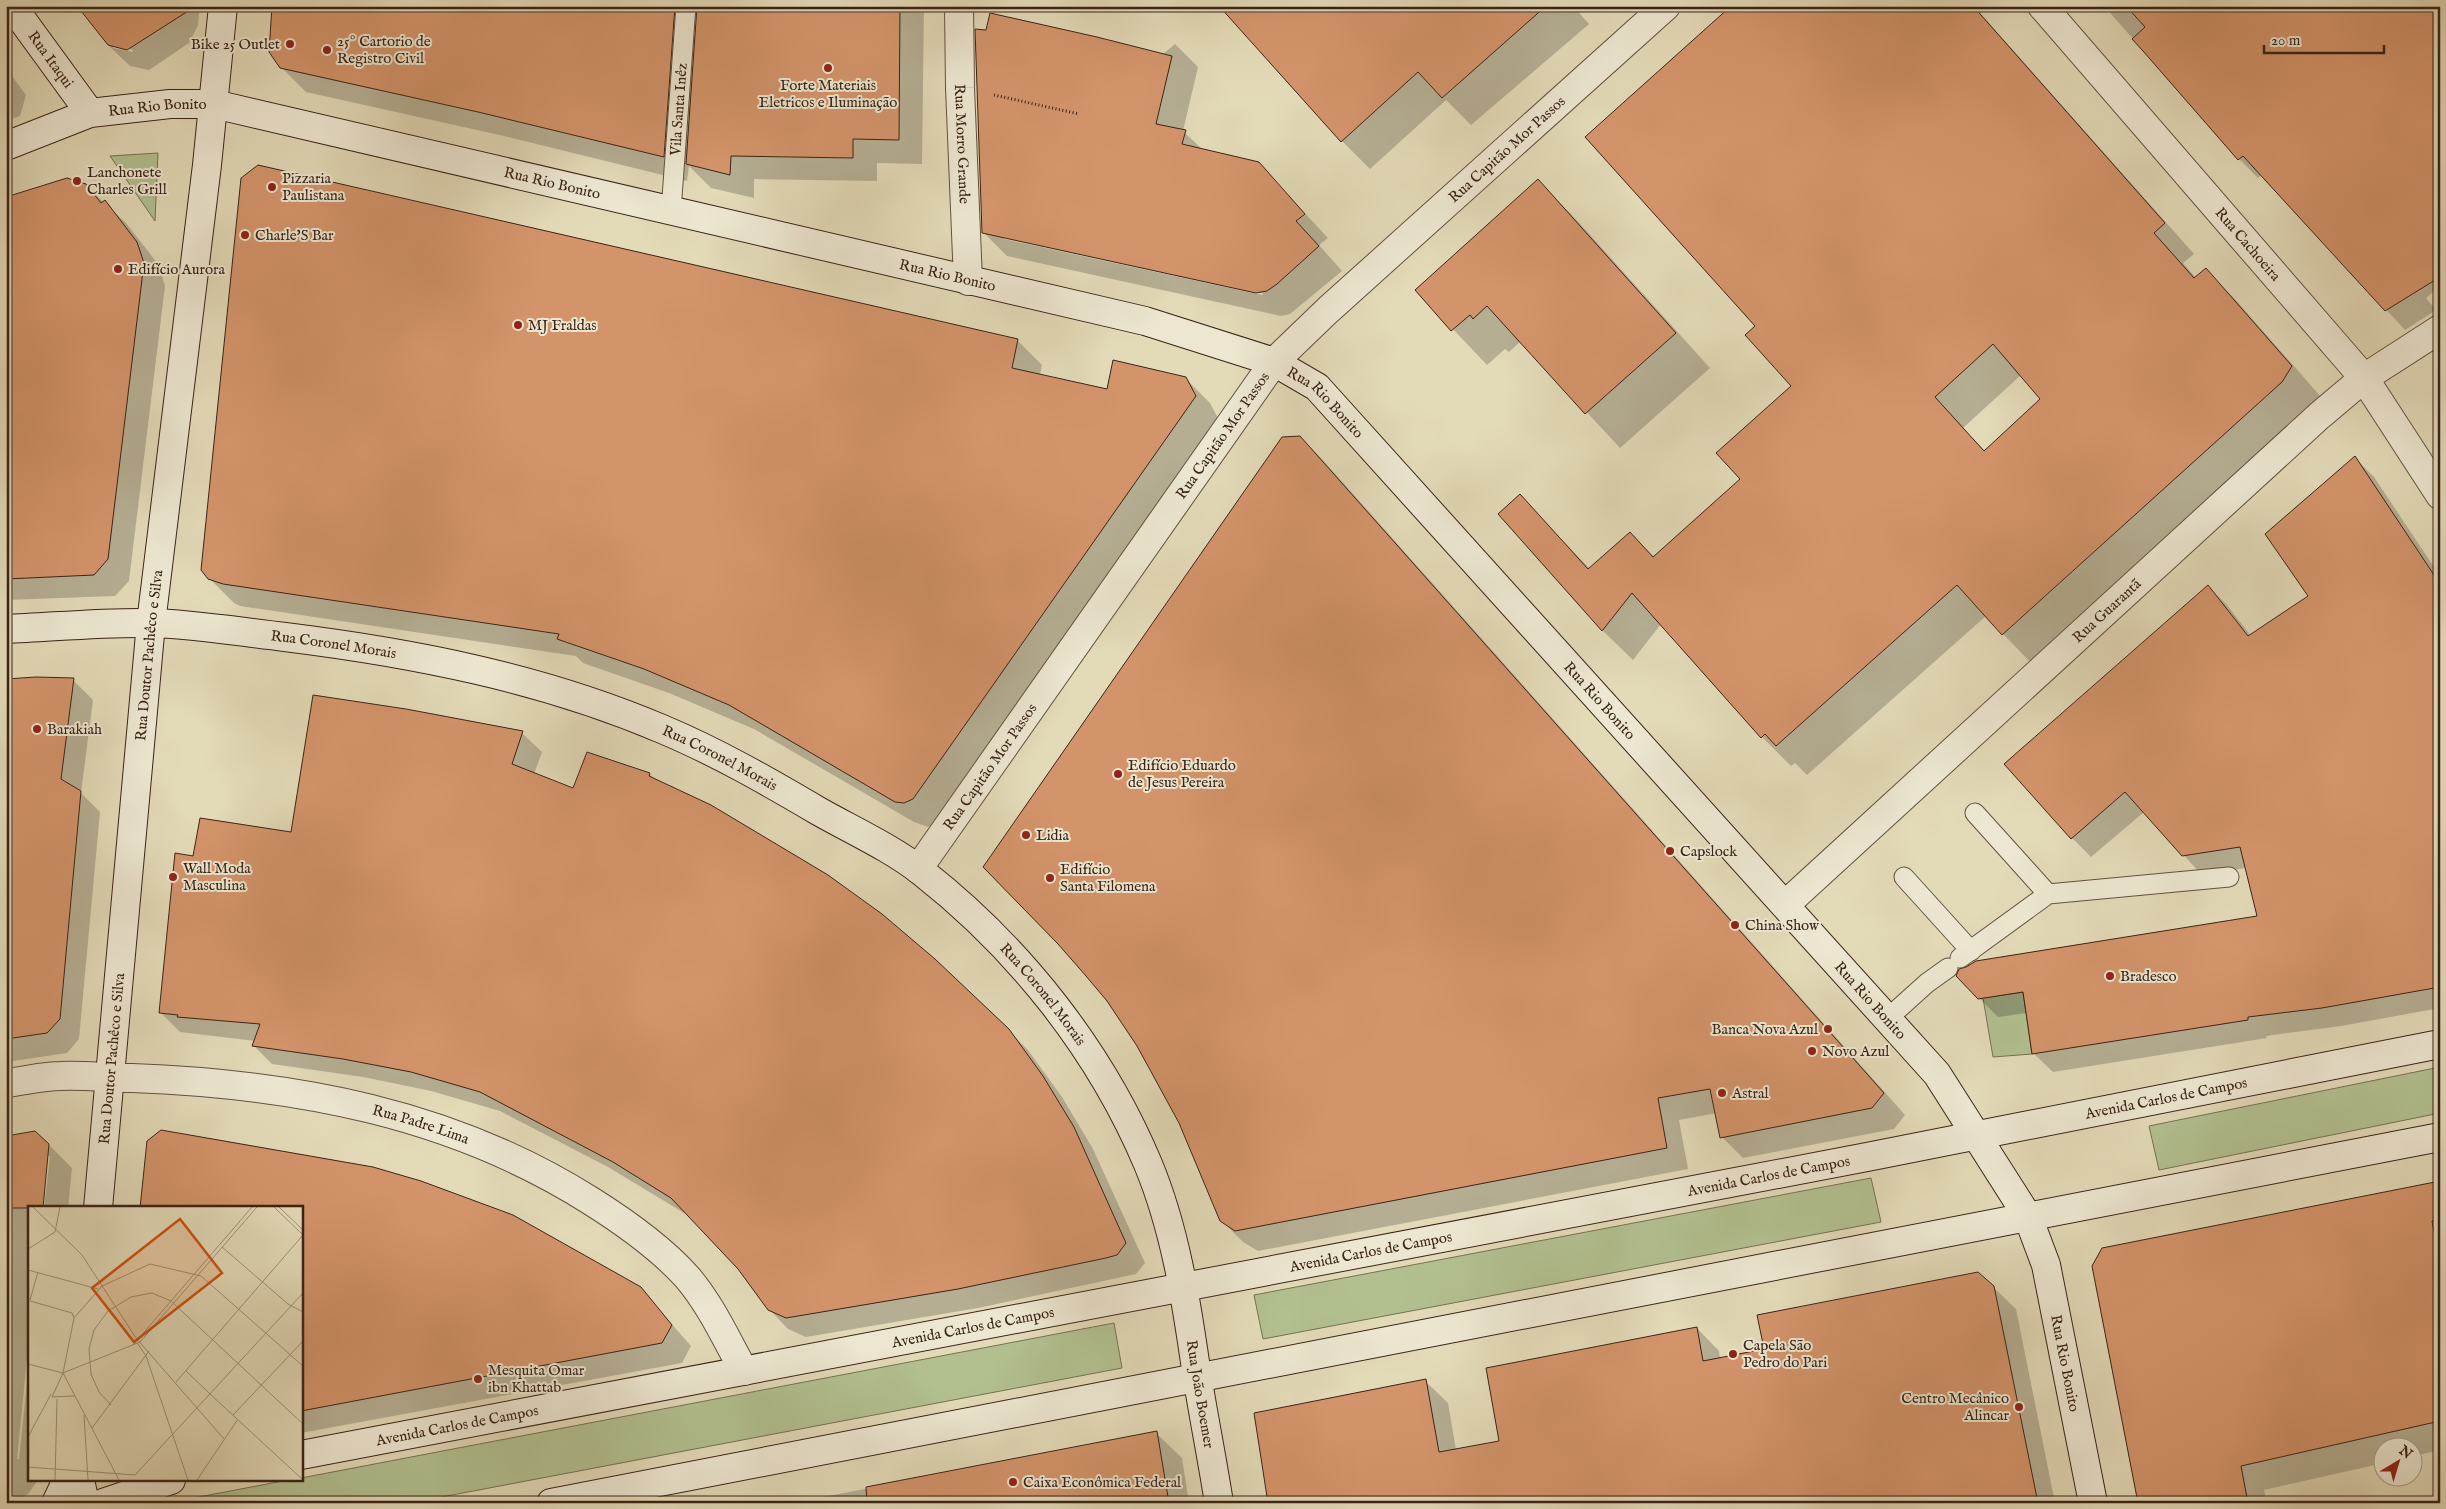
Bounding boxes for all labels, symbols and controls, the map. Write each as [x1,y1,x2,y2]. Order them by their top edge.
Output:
scale bar [2264,22,2384,54]
street label: Rua Itaqui [24,27,78,92]
text: 20 m [2271,31,2301,50]
place label: 25º Cartorio de Registro Civil [337,32,431,68]
place label: Bike 25 Outlet [191,35,280,54]
marker: Bike 25 Outlet [284,38,296,50]
marker: 25º Cartorio de Registro Civil [321,44,333,56]
street label: Vila Santa Inêz [666,62,691,157]
marker: Forte Materiais Eletricos e Iluminação [822,62,834,74]
place label: Forte Materiais Eletricos e Iluminação [759,76,897,112]
street label: Rua Morro Grande [950,84,974,204]
street label: Rua Capitão Mor Passos [1444,92,1569,207]
street label: Rua Rio Bonito [107,94,207,120]
street label: Rua Rio Bonito [502,162,602,203]
place label: Lanchonete Charles Grill [87,163,168,199]
place label: Pizzaria Paulistana [282,169,345,205]
marker: Lanchonete Charles Grill [71,175,83,187]
marker: Pizzaria Paulistana [266,181,278,193]
street label: Rua Cachoeira [2211,203,2286,285]
place label: Charle'S Bar [255,226,334,245]
marker: Charle'S Bar [239,229,251,241]
street label: Rua Rio Bonito [897,255,998,295]
place label: Edifício Aurora [128,260,226,279]
marker: Edifício Aurora [112,263,124,275]
place label: MJ Fraldas [528,316,597,335]
marker: MJ Fraldas [512,319,524,331]
street label: Rua Rio Bonito [1284,362,1368,442]
street label: Rua Capitão Mor Passos [1171,368,1274,502]
street label: Rua Doutor Pachêco e Silva [131,568,167,742]
street label: Rua Guarantã [2068,574,2145,647]
street label: Rua Coronel Morais [270,626,398,663]
street label: Rua Rio Bonito [1560,657,1640,743]
street label: Rua Capitão Mor Passos [939,699,1041,834]
place label: Barakiah [47,720,102,739]
street label: Rua Coronel Morais [659,721,781,795]
marker: Barakiah [31,723,43,735]
place label: Edifício Eduardo de Jesus Pereira [1128,756,1236,792]
marker: Edifício Eduardo de Jesus Pereira [1112,768,1124,780]
place label: Lidia [1036,826,1070,845]
marker: Lidia [1020,829,1032,841]
place label: Capslock [1680,842,1738,861]
marker: Capslock [1664,845,1676,857]
place label: Wall Moda Masculina [183,859,251,895]
place label: Edifício Santa Filomena [1060,860,1156,896]
marker: Wall Moda Masculina [167,871,179,883]
marker: Edifício Santa Filomena [1044,872,1056,884]
place label: China Show [1745,916,1820,935]
marker: China Show [1729,919,1741,931]
street label: Rua Coronel Morais [996,939,1090,1049]
street label: Rua Rio Bonito [1830,957,1911,1043]
place label: Bradesco [2120,967,2177,986]
marker: Bradesco [2104,970,2116,982]
street label: Rua Doutor Pachêco e Silva [94,972,129,1145]
place label: Banca Nova Azul [1712,1020,1819,1039]
marker: Banca Nova Azul [1822,1023,1834,1035]
place label: Novo Azul [1822,1042,1890,1061]
marker: Novo Azul [1806,1045,1818,1057]
street label: Avenida Carlos de Campos [2082,1073,2249,1123]
place label: Astral [1731,1084,1770,1103]
marker: Astral [1716,1087,1728,1099]
street label: Rua Padre Lima [370,1100,472,1149]
street label: Avenida Carlos de Campos [1685,1151,1851,1201]
inset map [28,1206,302,1482]
street label: Avenida Carlos de Campos [1287,1227,1454,1276]
street label: Avenida Carlos de Campos [889,1302,1056,1352]
street label: Rua Rio Bonito [2046,1313,2084,1413]
place label: Capela São Pedro do Pari [1743,1336,1827,1372]
street label: Rua João Boemer [1182,1339,1219,1450]
marker: Capela São Pedro do Pari [1727,1348,1739,1360]
place label: Mesquita Omar ibn Khattab [488,1361,585,1397]
marker: Mesquita Omar ibn Khattab [472,1373,484,1385]
place label: Centro Mecânico Alincar [1901,1389,2009,1425]
street label: Avenida Carlos de Campos [373,1401,540,1450]
marker: Centro Mecânico Alincar [2013,1401,2025,1413]
north arrow [2374,1436,2424,1486]
text: N [2394,1441,2416,1463]
place label: Caixa Econômica Federal [1023,1473,1182,1492]
marker: Caixa Econômica Federal [1007,1476,1019,1488]

